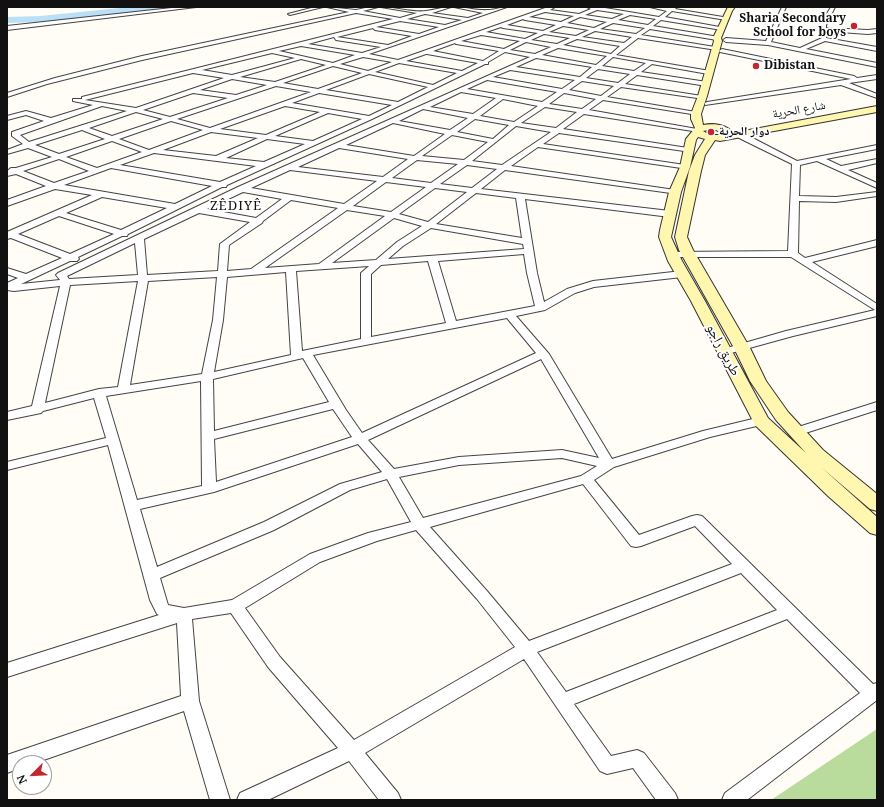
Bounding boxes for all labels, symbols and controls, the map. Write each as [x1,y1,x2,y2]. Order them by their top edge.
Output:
place label: Sharia Secondary School for boys [739,12,846,40]
marker: Sharia Secondary School for boys [849,21,859,31]
place label: Dibistan [764,59,815,73]
marker: Dibistan [751,61,761,71]
street label: شارع الحرية [771,98,827,122]
place label: دوار الحرية [719,125,770,139]
marker: دوار الحرية [706,127,716,137]
district label: ZÊDIYÊ [210,198,262,214]
street label: طريق راجو [702,321,744,379]
north arrow [12,755,52,795]
text: N [13,773,30,787]

